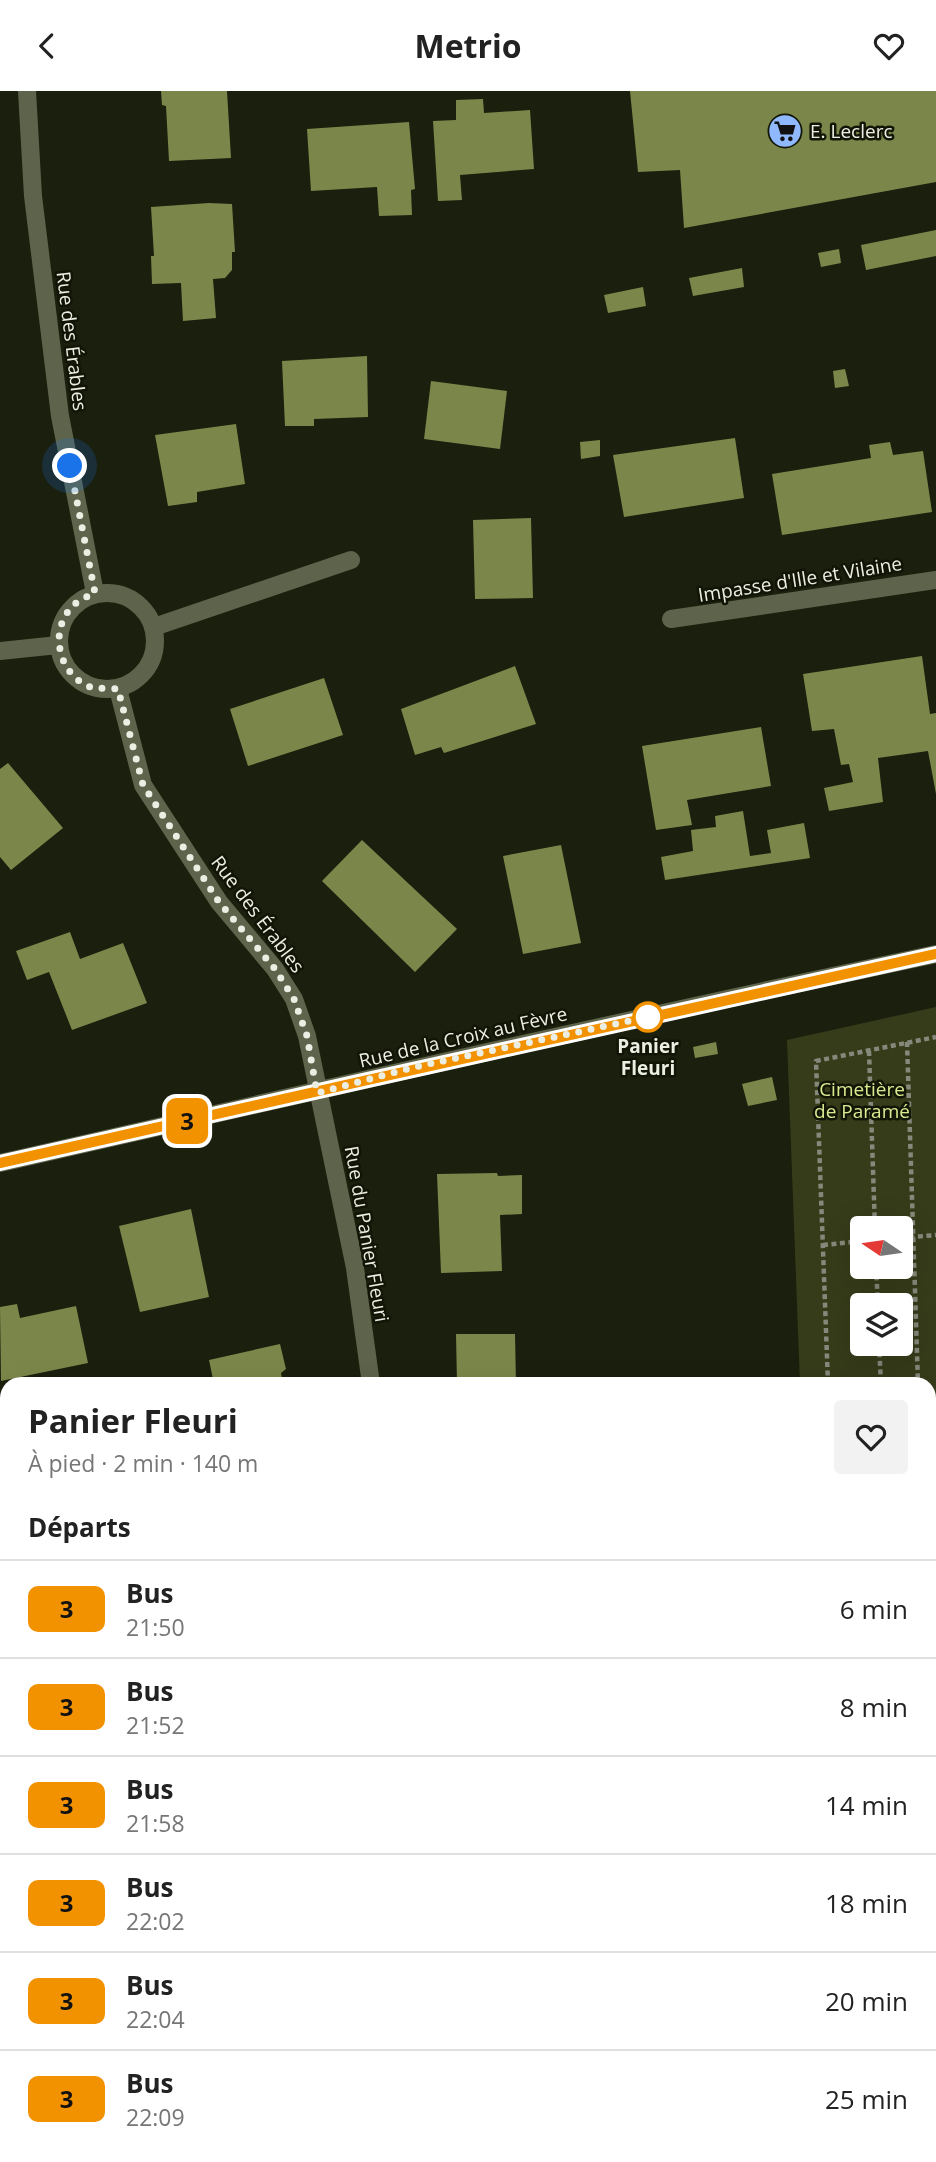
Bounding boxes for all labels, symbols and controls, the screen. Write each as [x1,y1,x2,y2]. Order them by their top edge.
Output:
text: Metrio [414,24,522,67]
icon: back [28,27,66,65]
icon: heart [870,27,908,65]
supermarket icon: E. Leclerc [766,112,804,150]
place label: E. Leclerc [810,118,893,144]
street label: Rue des Érables [51,270,93,412]
your location [52,448,87,483]
street label: Impasse d'Ille et Vilaine [696,550,904,608]
street label: Rue des Érables [205,850,311,978]
street label: Rue de la Croix au Fèvre [356,1000,570,1074]
marker: Panier Fleuri [633,1002,663,1032]
place label: Panier Fleuri [617,1033,679,1081]
park label: Cimetière de Paramé [814,1076,910,1124]
line badge: 3 [164,1098,210,1144]
text: 3 [180,1104,194,1137]
street label: Rue du Panier Fleuri [339,1144,395,1324]
north arrow [850,1216,914,1279]
map controls [850,1216,913,1356]
button: layers [850,1293,913,1356]
text: Panier Fleuri [28,1398,238,1443]
button: heart [834,1400,908,1474]
text: À pied · 2 min · 140 m [28,1447,258,1479]
text: Départs [28,1509,131,1545]
text: Bus [126,1575,173,1611]
text: 6 min [840,1591,908,1627]
text: 3 [60,1592,73,1625]
text: 21:50 [126,1611,185,1643]
text: Bus [126,1673,173,1709]
text: 8 min [840,1689,908,1725]
text: 3 [60,1690,73,1723]
text: 21:52 [126,1709,185,1741]
text: Bus [126,1771,173,1807]
text: 14 min [825,1787,908,1823]
text: 3 [60,1788,73,1821]
text: 21:58 [126,1807,185,1839]
text: Bus [126,1869,173,1905]
text: 18 min [825,1885,908,1921]
text: 3 [60,1886,73,1919]
text: 22:02 [126,1905,185,1937]
text: Bus [126,1967,173,2003]
text: 20 min [825,1983,908,2019]
text: 3 [60,1984,73,2017]
text: 22:04 [126,2003,185,2035]
text: Bus [126,2065,173,2101]
text: 25 min [825,2081,908,2117]
text: 3 [60,2082,73,2115]
text: 22:09 [126,2101,185,2133]

